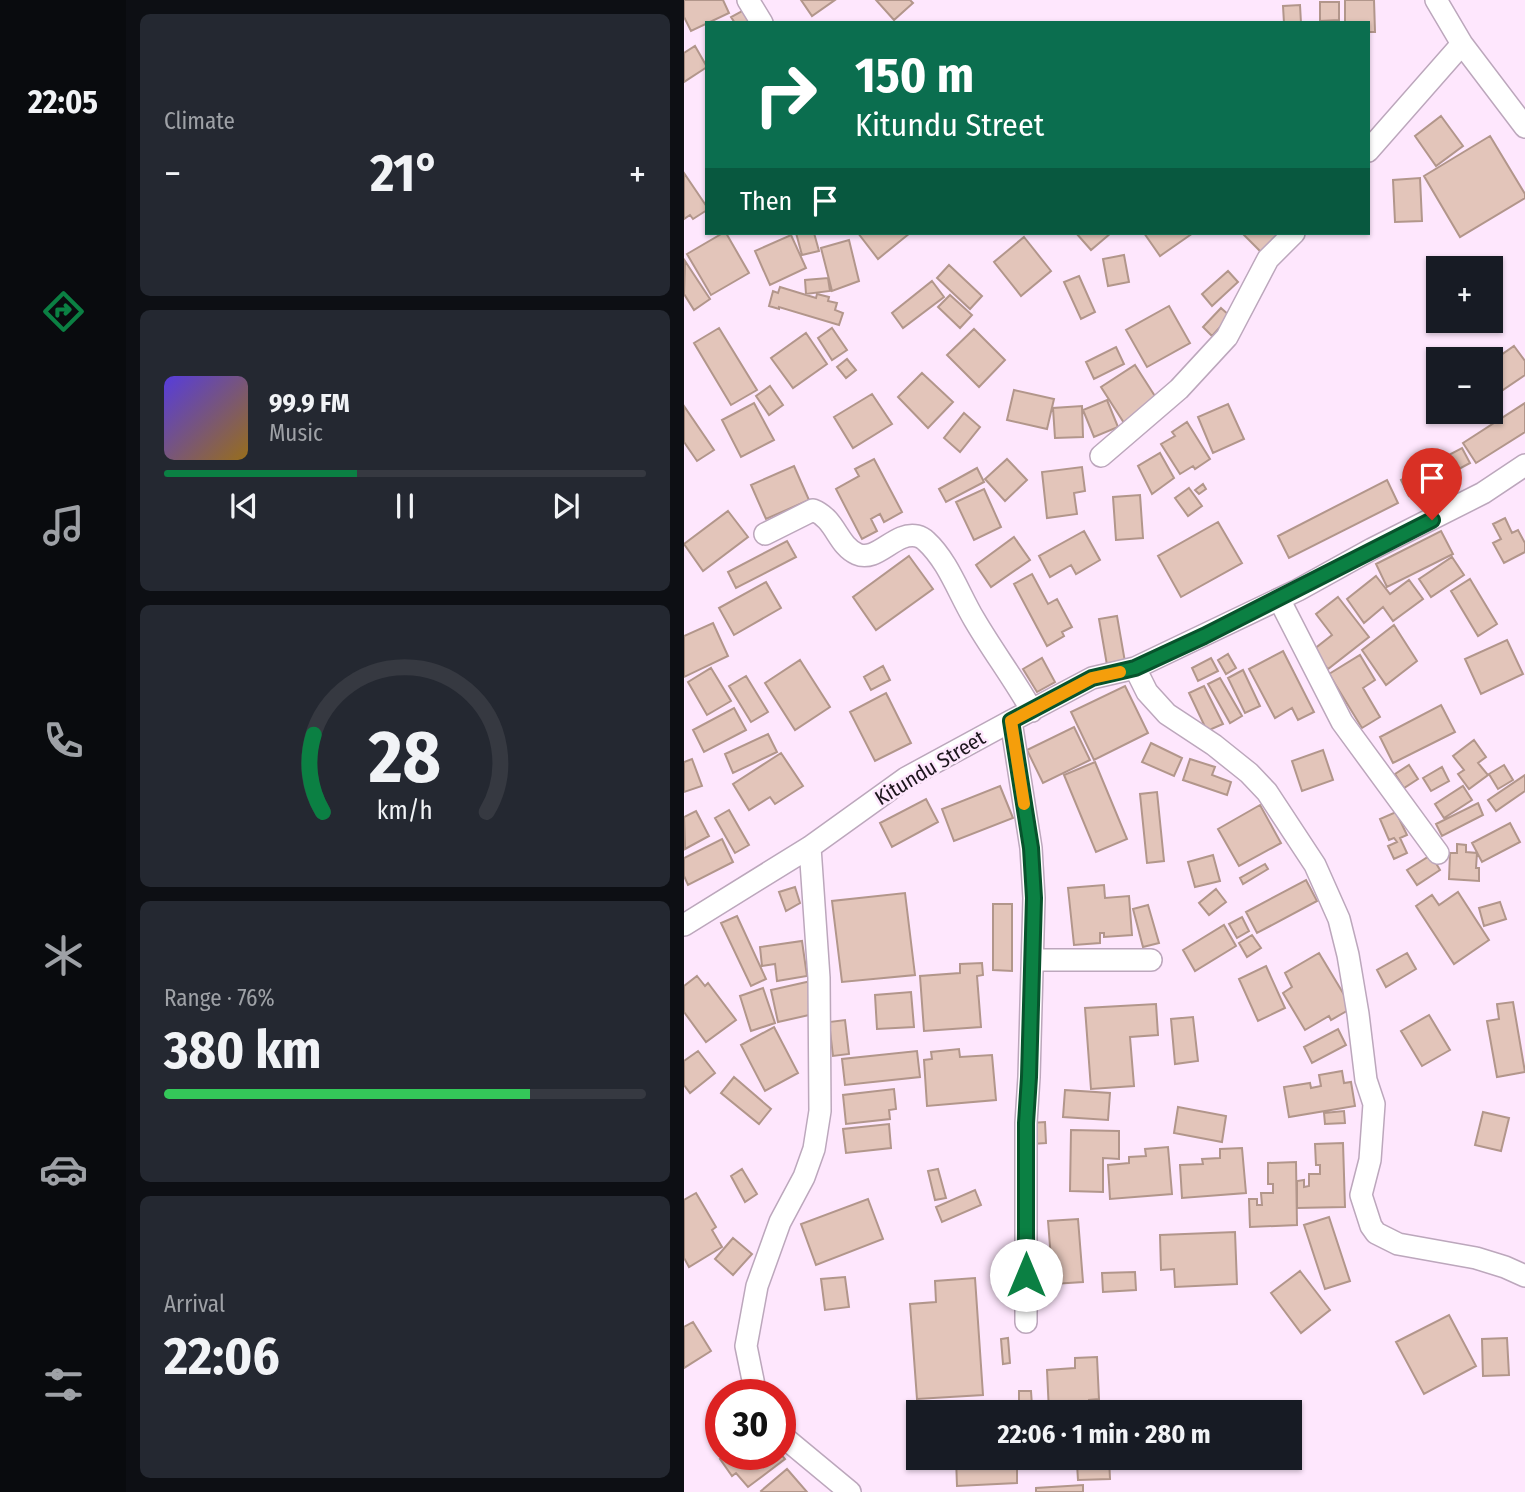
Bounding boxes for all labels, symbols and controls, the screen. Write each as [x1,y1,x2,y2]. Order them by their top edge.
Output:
text: 150 m [855,46,974,105]
icon: right [740,49,831,140]
text: 22:05 [28,83,98,121]
text: Kitundu Street [855,106,1044,144]
text: Climate [164,107,235,135]
text: 21° [370,142,440,205]
text: − [164,151,181,197]
text: + [629,151,646,197]
icon: arrive [806,182,844,220]
text: Then [740,186,792,217]
map controls [1426,256,1503,424]
button: + [1426,256,1503,333]
icon: directions [39,287,88,336]
button: − [1426,347,1503,424]
text: 99.9 FM [269,388,350,419]
text: Music [269,419,323,447]
pin [1402,448,1462,520]
icon: arrive [1413,459,1451,497]
icon: previous [225,487,263,525]
icon: pause [386,487,424,525]
icon: next [547,487,585,525]
icon: music [39,501,88,550]
text: 28 [368,714,441,801]
icon: phone [39,716,88,765]
street label: Kitundu Street [870,725,990,811]
text: km/h [377,796,433,826]
icon: climate [39,931,88,980]
text: Range · 76% [164,984,275,1012]
text: 380 km [164,1019,321,1082]
icon: car [39,1145,88,1194]
position arrow [989,1238,1063,1312]
text: Arrival [164,1290,225,1318]
text: 22:06 [164,1325,280,1388]
icon: filters [39,1360,88,1409]
speed limit sign: 30 [705,1379,796,1470]
text: 22:06 · 1 min · 280 m [997,1419,1211,1450]

